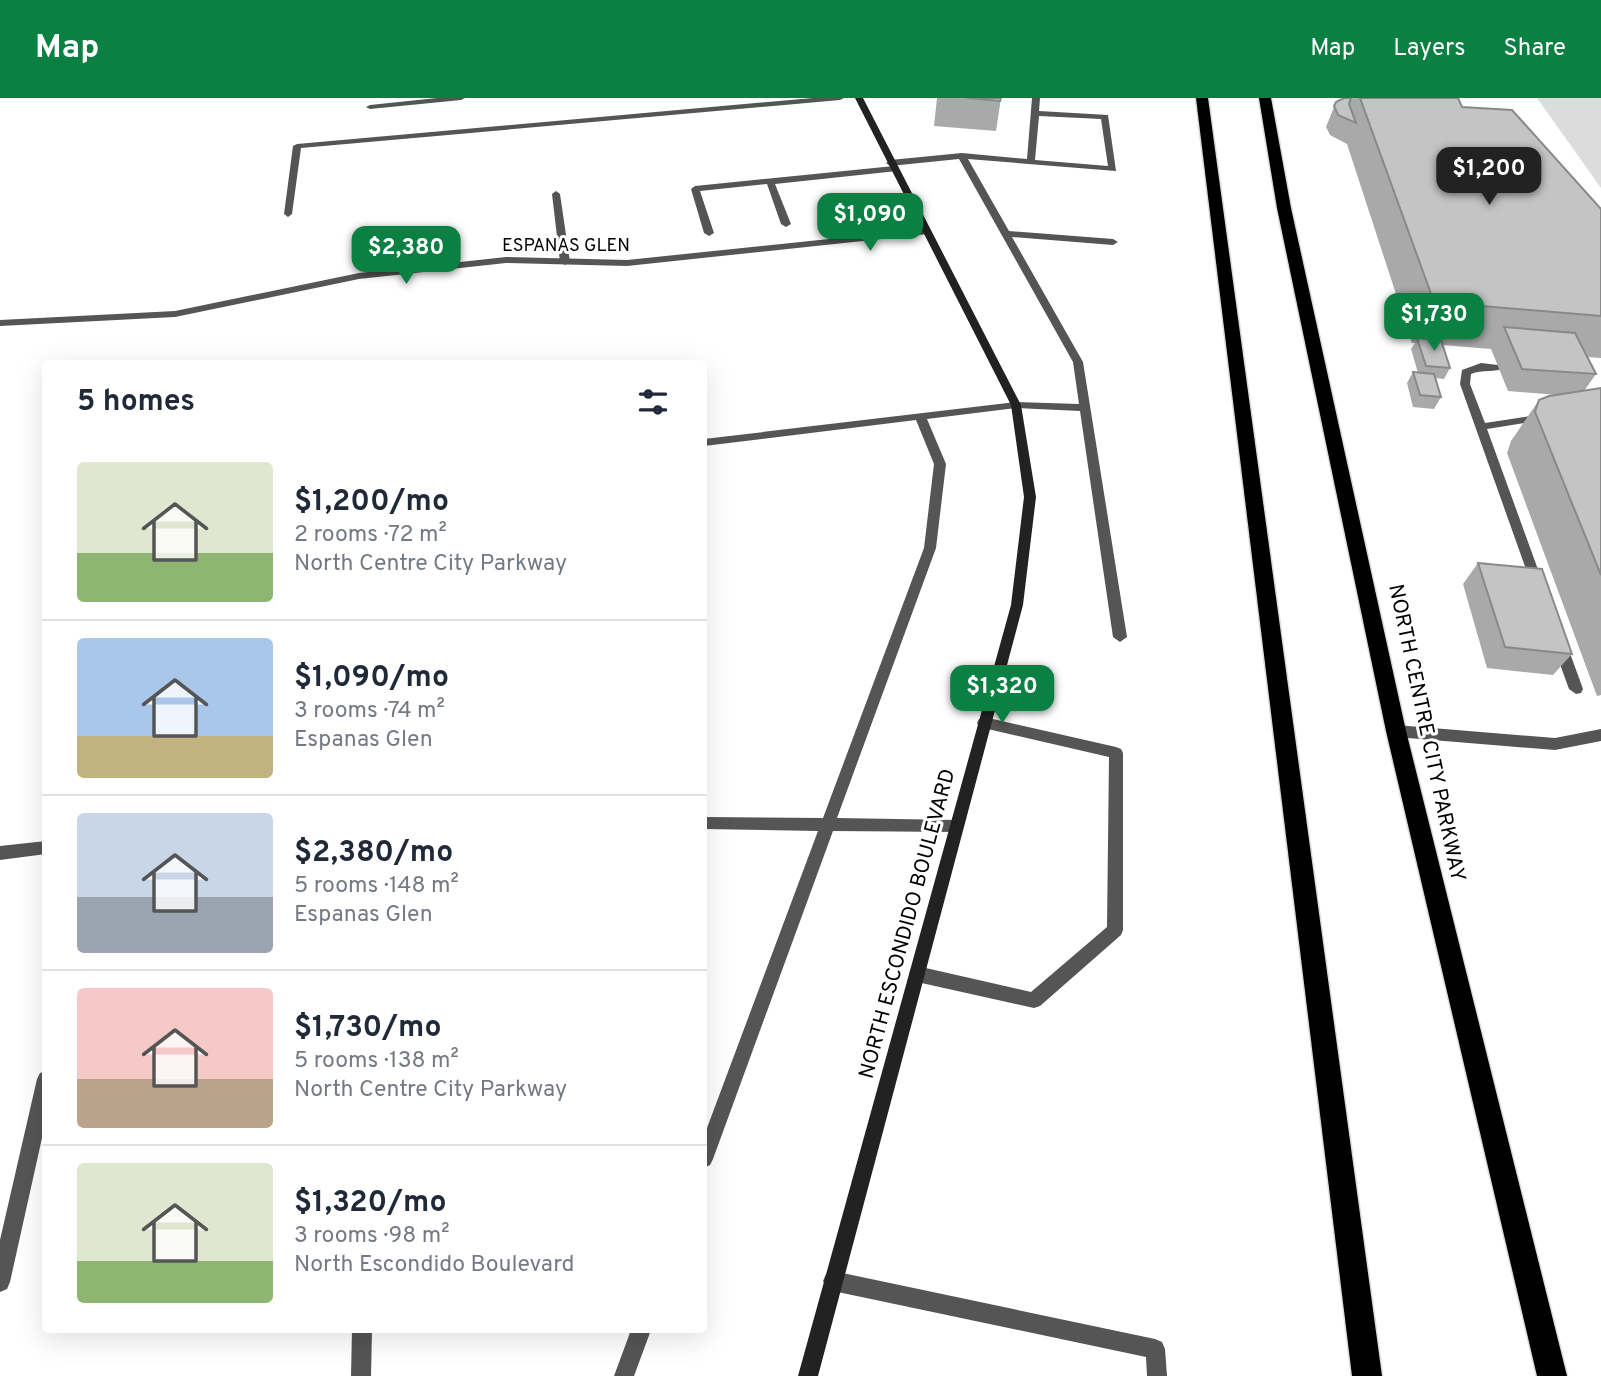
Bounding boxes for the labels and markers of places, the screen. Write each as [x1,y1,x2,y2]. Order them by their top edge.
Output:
pin: $1,200 [1432,148,1546,207]
pin: $1,090 [813,194,927,253]
pin: $2,380 [349,226,463,286]
pin: $1,730 [1377,294,1491,353]
pin: $1,320 [945,666,1059,725]

